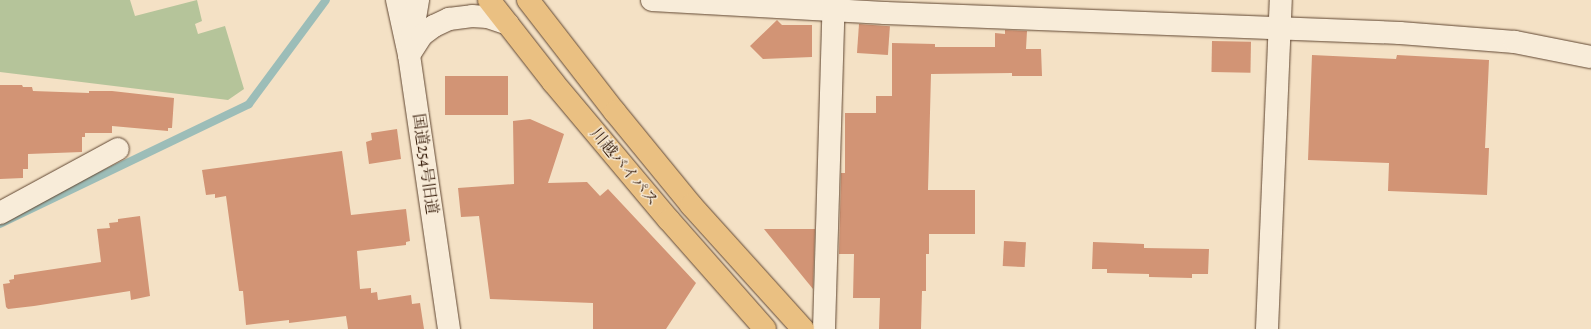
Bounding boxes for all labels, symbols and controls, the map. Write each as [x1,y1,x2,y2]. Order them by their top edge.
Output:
street label: 国道254号旧道 [408,112,442,216]
street label: 川越バイパス [586,124,662,210]

